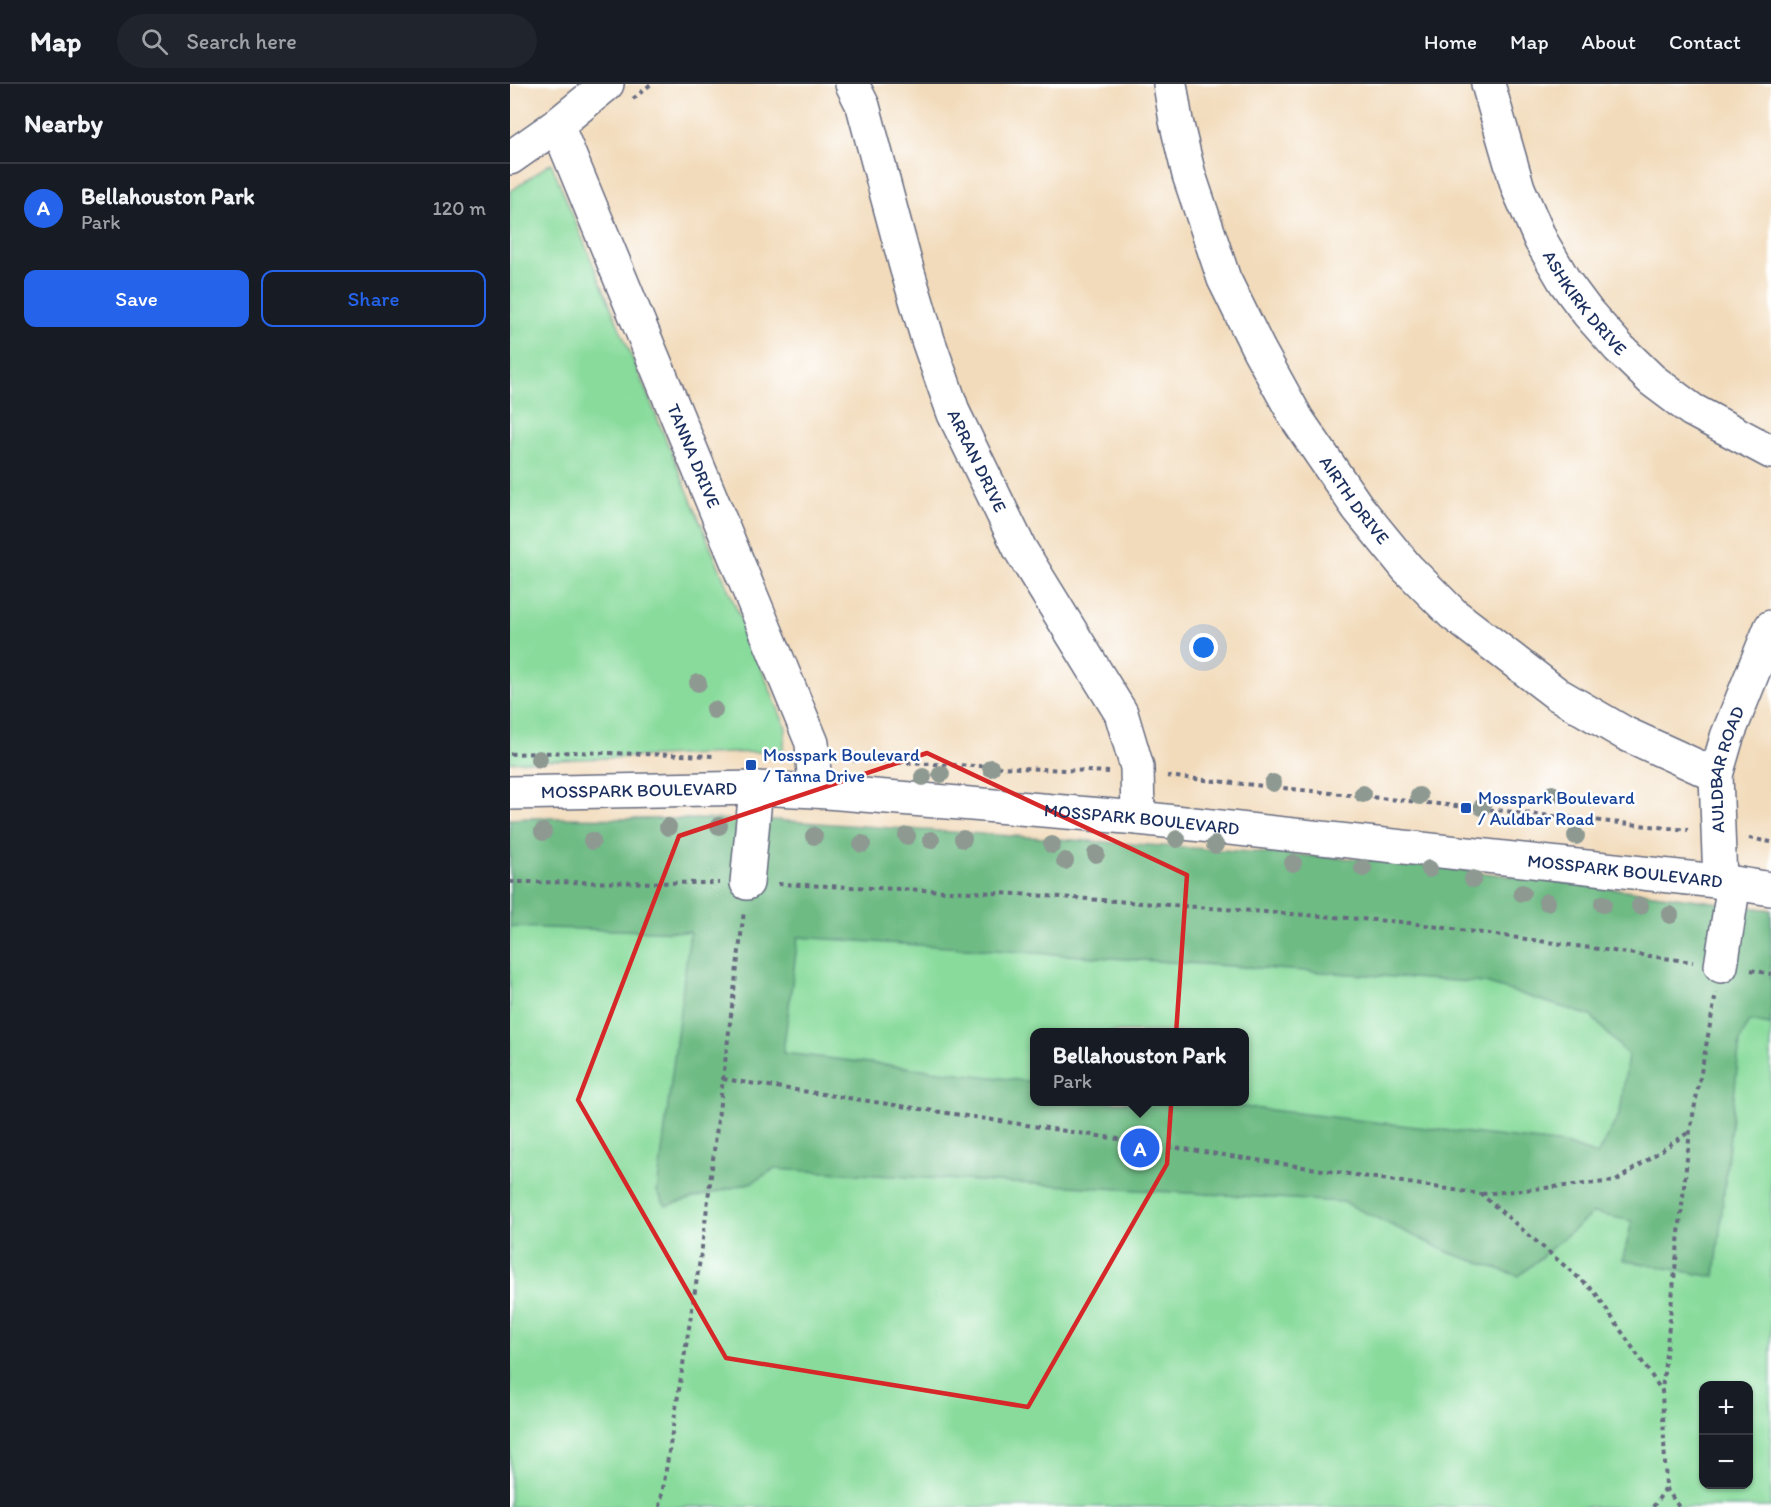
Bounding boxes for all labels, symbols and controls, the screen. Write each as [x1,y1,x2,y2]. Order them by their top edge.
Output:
search box [117,14,537,68]
text: Map [30,24,81,58]
icon: search [138,25,171,58]
text: Search here [186,28,297,55]
text: Home [1424,29,1477,54]
text: Map [1510,29,1549,54]
text: About [1582,29,1636,54]
text: Contact [1669,29,1741,54]
text: Nearby [24,107,103,139]
text: Bellahouston Park [81,183,255,210]
text: A [37,196,50,220]
text: 120 m [433,196,486,220]
text: Park [81,210,120,234]
street label: ASHKIRK DRIVE [1538,246,1631,360]
button: Save [24,270,249,327]
button: Share [261,270,486,327]
street label: TANNA DRIVE [662,400,725,511]
street label: ARRAN DRIVE [942,406,1011,516]
street label: AIRTH DRIVE [1315,452,1394,549]
your location [1189,633,1218,662]
street label: AULDBAR ROAD [1705,703,1749,833]
place label: Mosspark Boulevard / Tanna Drive [763,744,920,787]
marker: Mosspark Boulevard / Tanna Drive [744,758,758,772]
street label: MOSSPARK BOULEVARD [541,777,737,803]
place label: Mosspark Boulevard / Auldbar Road [1478,787,1635,830]
street label: MOSSPARK BOULEVARD [1043,799,1240,840]
marker: Mosspark Boulevard / Auldbar Road [1459,801,1473,815]
street label: MOSSPARK BOULEVARD [1526,850,1724,893]
popup [1030,1028,1249,1106]
text: Bellahouston Park [1053,1042,1226,1069]
text: Park [1053,1069,1092,1093]
pin: A [1120,1126,1160,1170]
map controls [1699,1381,1753,1489]
button: + [1699,1381,1753,1435]
button: − [1699,1435,1753,1489]

